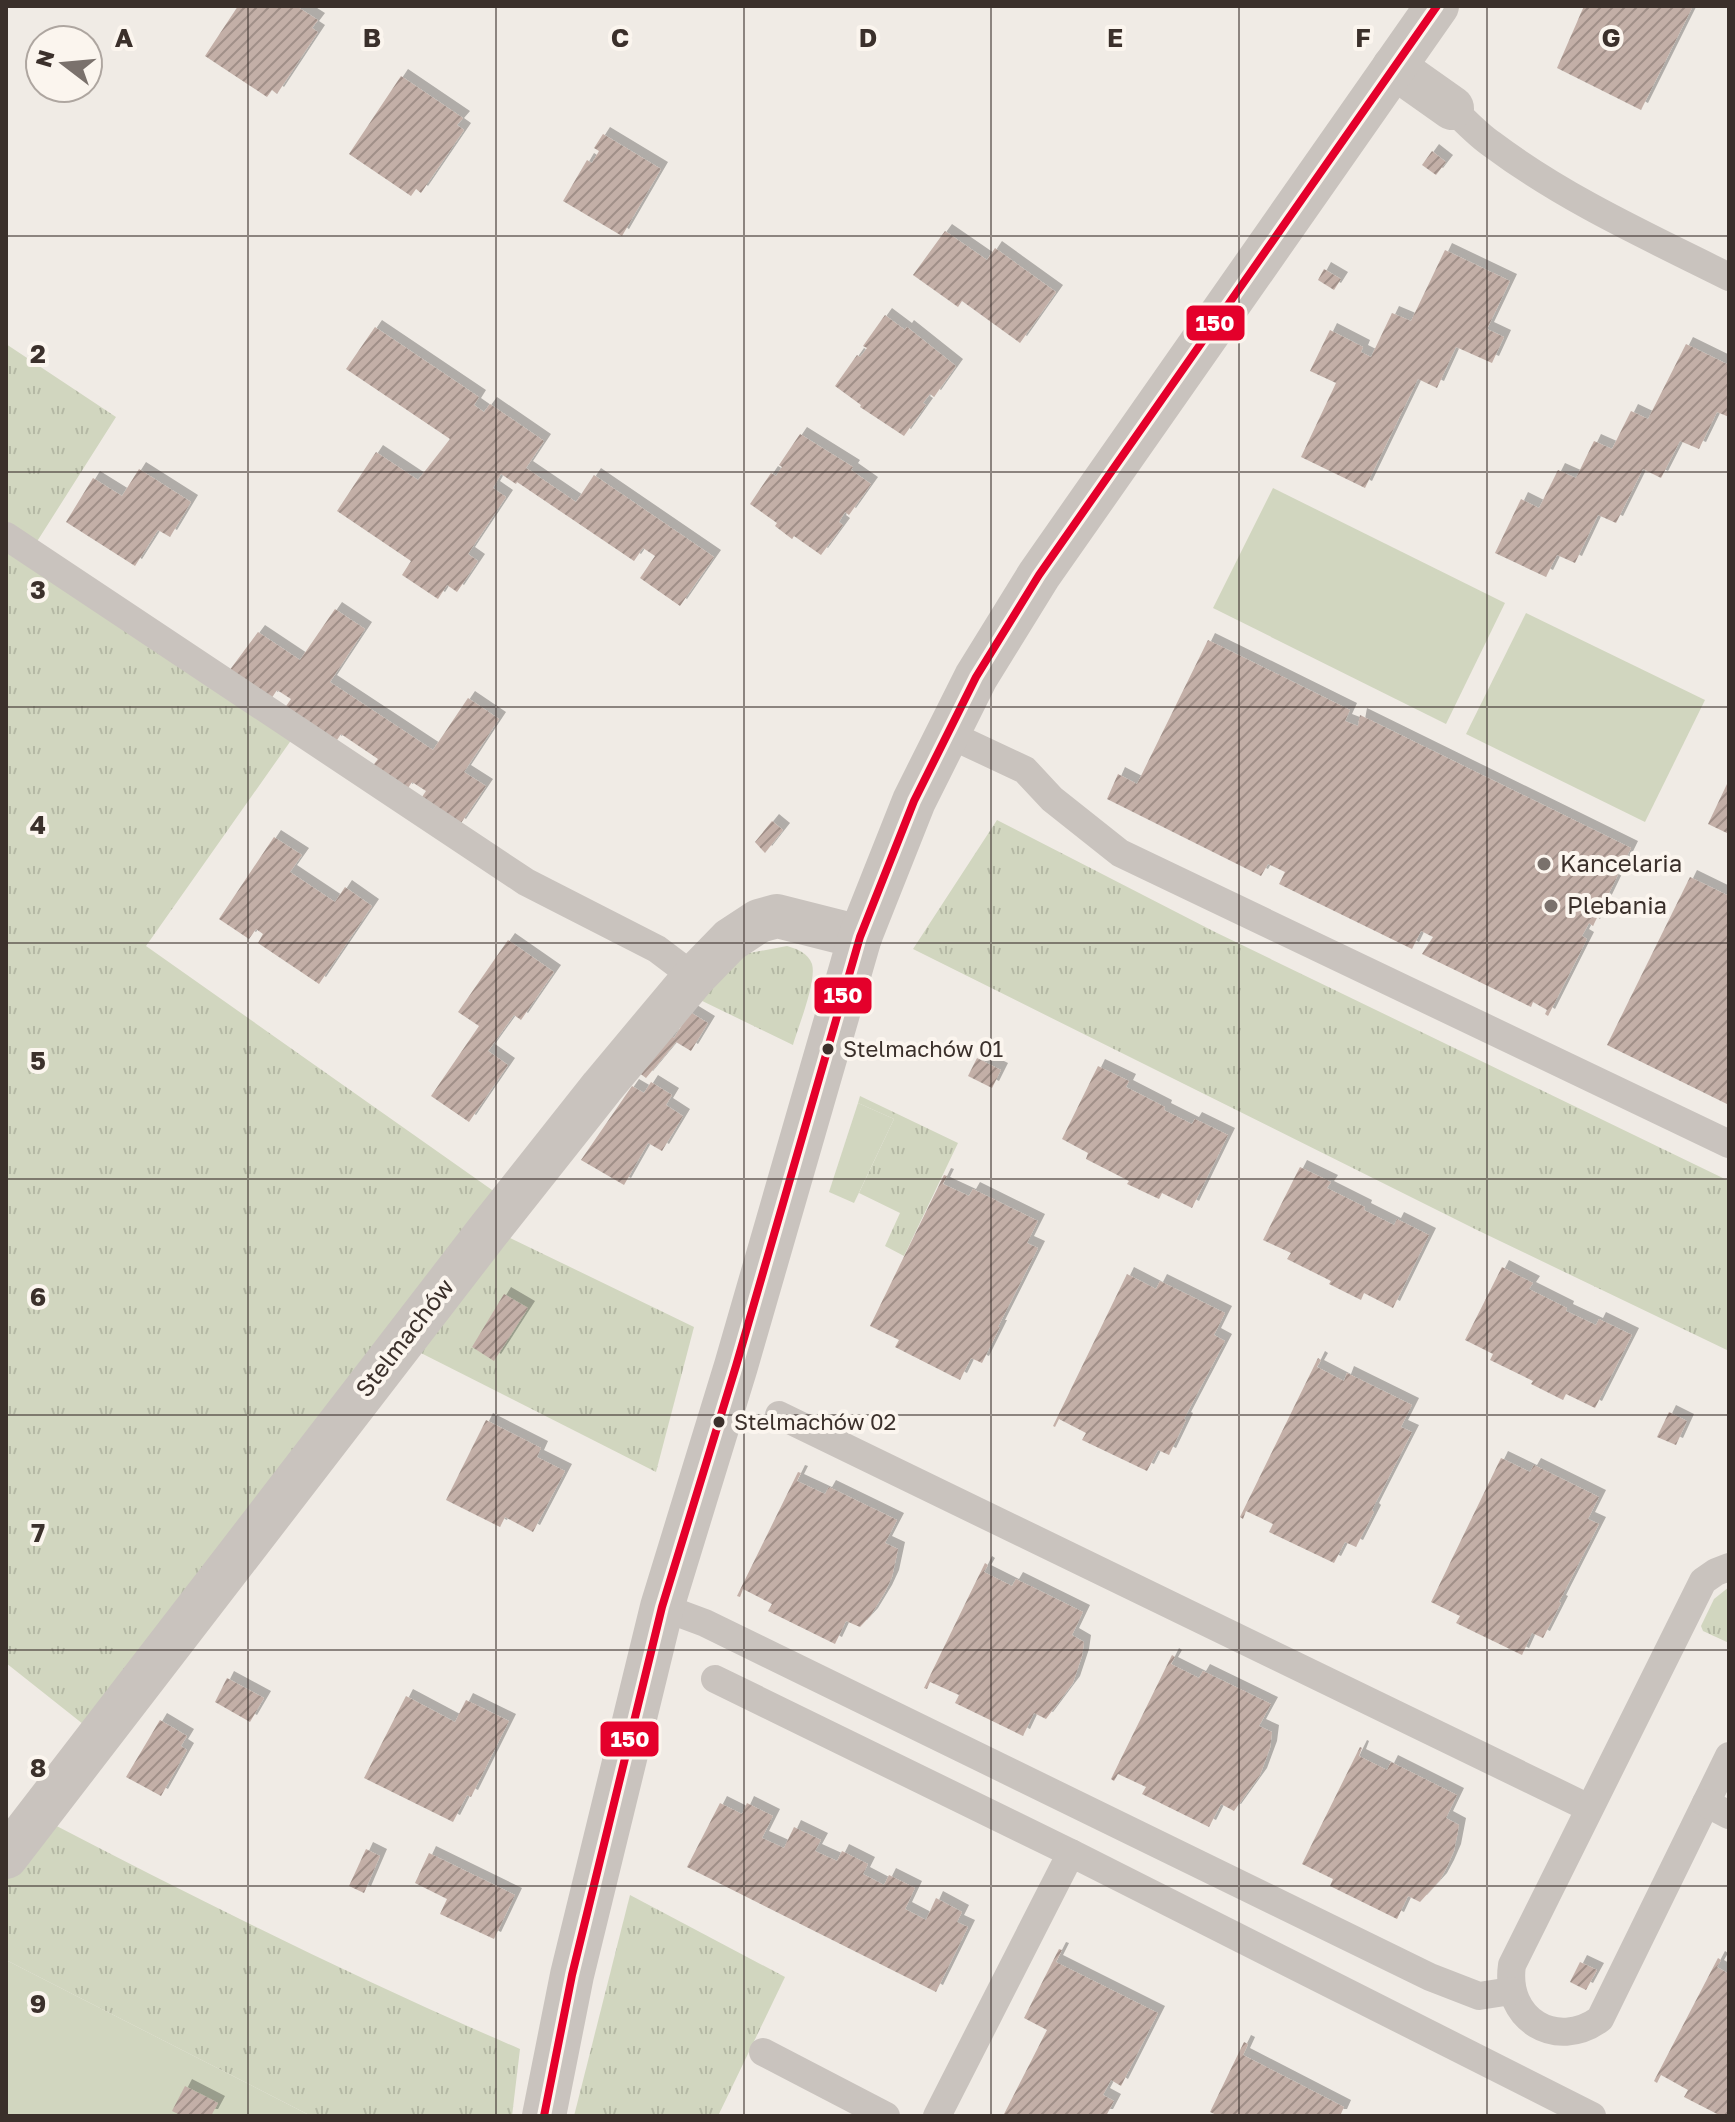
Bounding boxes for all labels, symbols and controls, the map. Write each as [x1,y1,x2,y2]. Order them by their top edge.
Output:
text: A [115,22,134,53]
text: B [363,22,381,53]
text: C [611,22,629,53]
text: D [859,22,877,53]
text: E [1107,22,1123,53]
text: F [1355,22,1371,53]
text: G [1601,22,1621,53]
north arrow [24,24,104,104]
text: N [29,47,60,70]
line badge: 150 [1185,304,1246,342]
text: 150 [1195,309,1235,336]
text: 2 [30,338,46,369]
text: 3 [30,574,46,605]
text: 4 [30,809,46,840]
place label: Kancelaria [1560,848,1682,877]
marker: Kancelaria [1535,855,1553,873]
place label: Plebania [1567,890,1667,919]
marker: Plebania [1542,897,1560,915]
line badge: 150 [813,976,873,1015]
text: 150 [823,981,863,1008]
place label: Stelmachów 01 [843,1035,1004,1062]
marker: Stelmachów 01 [820,1041,836,1057]
text: 5 [30,1045,46,1076]
street label: Stelmachów [349,1272,459,1402]
text: 6 [30,1281,46,1312]
place label: Stelmachów 02 [734,1408,896,1435]
marker: Stelmachów 02 [711,1414,727,1430]
text: 7 [31,1517,45,1548]
line badge: 150 [599,1720,660,1758]
text: 150 [610,1725,650,1752]
text: 8 [30,1752,46,1783]
text: 9 [30,1988,46,2019]

